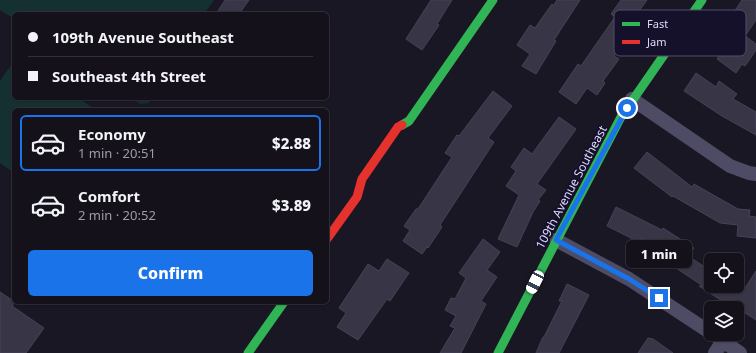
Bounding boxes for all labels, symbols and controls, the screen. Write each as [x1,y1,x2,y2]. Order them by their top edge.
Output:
legend [614,10,746,56]
text: Fast [647,16,668,31]
text: 109th Avenue Southeast [52,27,234,47]
text: Jam [646,34,666,49]
text: Southeast 4th Street [52,66,206,86]
route start [618,99,636,117]
street label: 109th Avenue Southeast [531,122,611,252]
text: Economy [78,124,146,144]
icon: car [30,125,66,161]
text: $2.88 [272,133,311,153]
text: 1 min · 20:51 [78,144,156,162]
text: Comfort [78,186,140,206]
icon: car [30,187,66,223]
text: $3.89 [272,195,311,215]
text: 2 min · 20:52 [78,206,156,224]
callout: 1 min [626,240,692,268]
text: 1 min [641,245,677,263]
button: Confirm [28,250,313,296]
map controls [704,253,744,341]
button: locate [704,253,744,293]
car [524,269,546,295]
route end [650,289,668,307]
button: layers [704,301,744,341]

